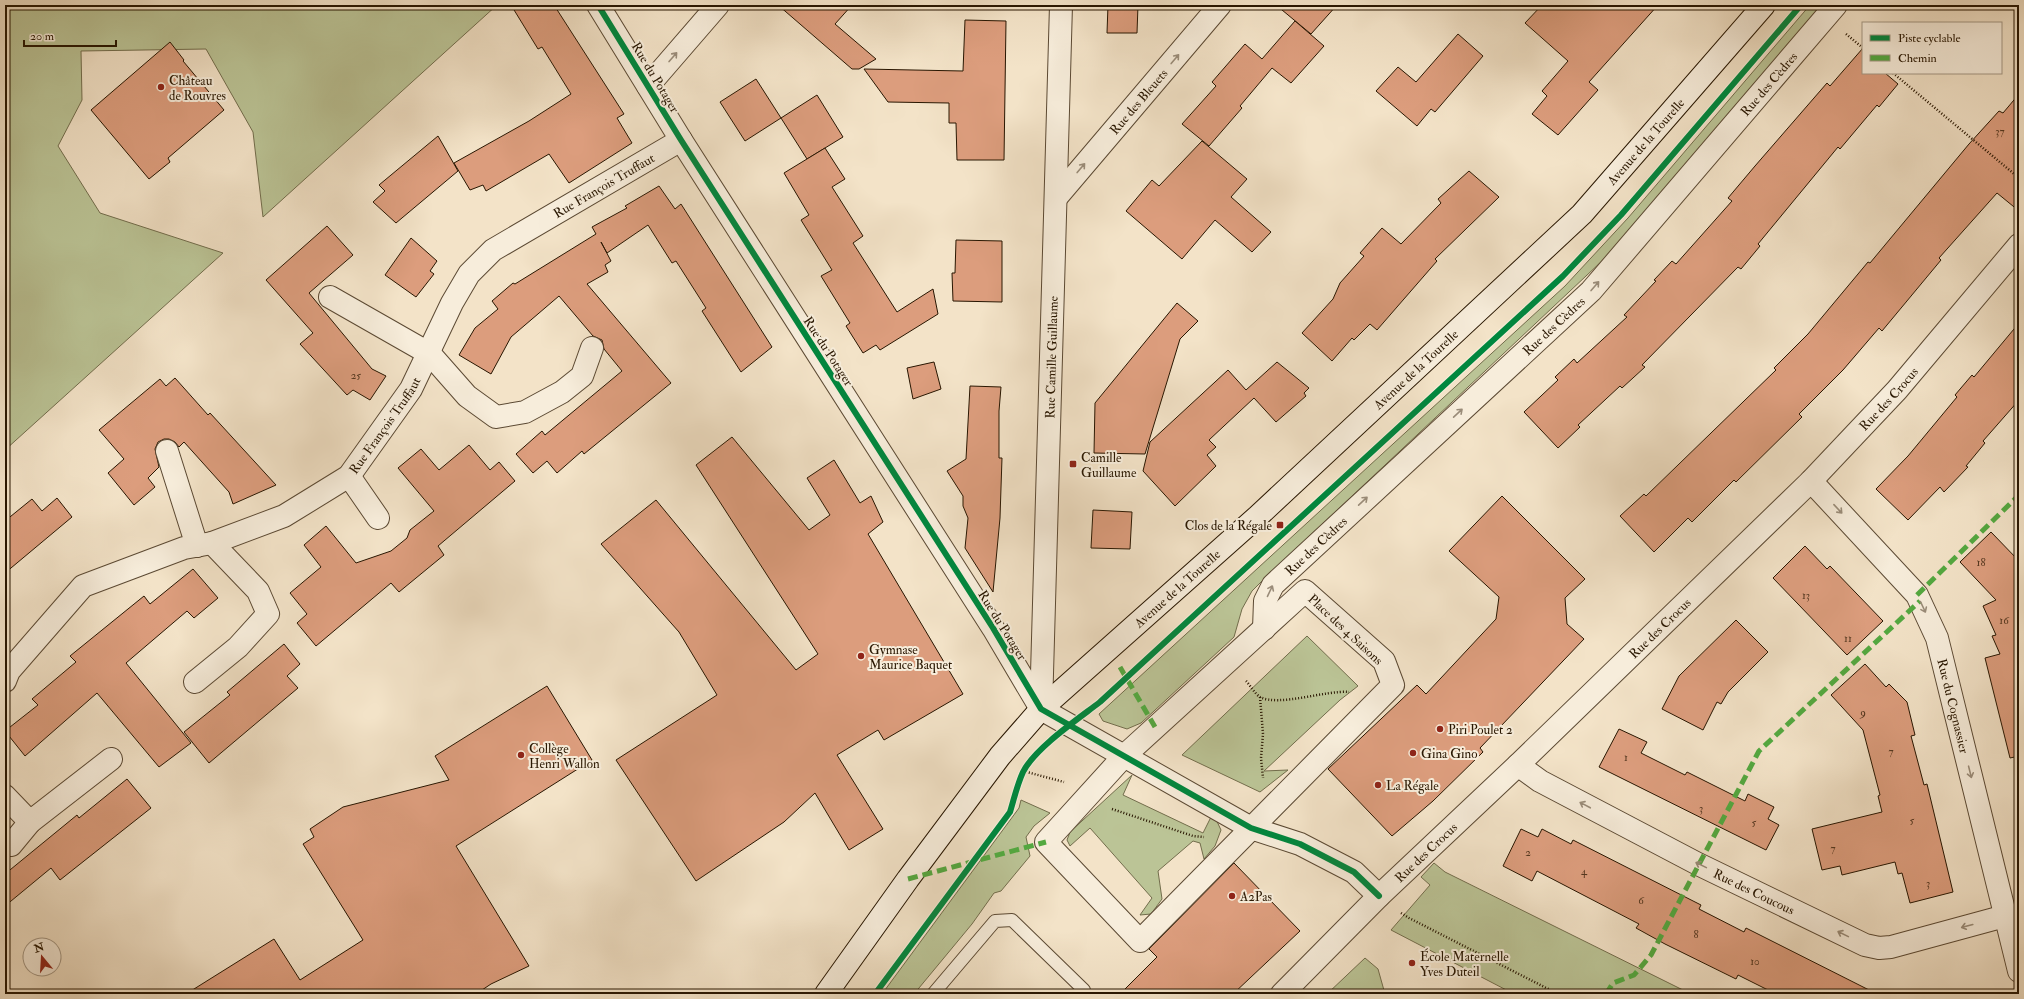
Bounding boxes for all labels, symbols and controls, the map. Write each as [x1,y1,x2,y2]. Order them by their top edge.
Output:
scale bar [24,22,116,48]
legend [1862,22,2002,74]
text: 20 m [30,29,55,44]
text: Piste cyclable [1898,31,1960,46]
street label: Rue du Potager [628,39,683,116]
street label: Rue des Cèdres [1738,49,1802,120]
text: Chemin [1898,51,1937,66]
one-way arrow [669,52,678,62]
one-way arrow [1170,53,1179,64]
street label: Rue des Bleuets [1107,65,1172,138]
place label: Château de Rouvres [169,73,227,104]
marker: Château de Rouvres [156,82,166,92]
street label: Avenue de la Tourelle [1603,95,1689,189]
house number: 37 [1995,125,2005,138]
street label: Rue François Truffaut [551,150,658,222]
one-way arrow [1077,163,1086,174]
one-way arrow [1590,281,1599,292]
street label: Rue des Cèdres [1520,293,1589,359]
street label: Rue Camille Guillaume [1042,295,1062,419]
street label: Rue du Potager [800,314,857,389]
street label: Avenue de la Tourelle [1370,326,1462,414]
street label: Rue des Crocus [1856,364,1922,434]
house number: 25 [351,369,361,382]
street label: Rue François Truffaut [346,375,424,477]
one-way arrow [1453,409,1463,418]
place label: Camille Guillaume [1081,450,1137,481]
marker: Camille Guillaume [1068,459,1078,469]
one-way arrow [1358,497,1368,506]
one-way arrow [1833,504,1842,514]
street label: Rue des Cèdres [1282,513,1351,579]
place label: Clos de la Régale [1185,518,1273,534]
marker: Clos de la Régale [1275,520,1285,530]
street label: Avenue de la Tourelle [1130,546,1224,632]
house number: 18 [1976,556,1986,569]
one-way arrow [1267,585,1274,597]
street label: Rue du Potager [974,588,1030,664]
house number: 13 [1802,589,1810,602]
street label: Place des 4 Saisons [1305,591,1386,669]
street label: Rue des Crocus [1626,595,1695,662]
one-way arrow [1920,601,1927,613]
house number: 16 [1999,614,2010,627]
house number: 11 [1844,632,1852,645]
place label: Gymnase Maurice Baquet [869,642,952,673]
marker: Gymnase Maurice Baquet [856,651,866,661]
street label: Rue du Cognassier [1933,657,1972,755]
house number: 9 [1859,706,1866,719]
place label: Piri Poulet 2 [1448,722,1513,738]
marker: Piri Poulet 2 [1435,724,1445,734]
place label: Collège Henri Wallon [529,741,600,772]
house number: 7 [1888,745,1894,758]
place label: Gina Gino [1421,746,1477,762]
marker: Gina Gino [1408,748,1418,758]
marker: Collège Henri Wallon [516,750,526,760]
house number: 1 [1624,751,1628,764]
one-way arrow [1966,765,1974,778]
place label: La Régale [1386,778,1439,794]
marker: La Régale [1373,780,1383,790]
one-way arrow [1580,801,1592,808]
house number: 3 [1699,802,1703,815]
house number: 5 [1910,814,1915,827]
house number: 5 [1752,816,1757,829]
street label: Rue des Crocus [1392,819,1461,886]
house number: 7 [1830,842,1836,855]
house number: 2 [1525,846,1531,859]
one-way arrow [1695,861,1707,869]
house number: 4 [1581,865,1588,878]
street label: Rue des Coucous [1710,866,1797,919]
house number: 3 [1926,877,1930,890]
place label: A2Pas [1239,889,1272,905]
marker: A2Pas [1227,891,1237,901]
house number: 6 [1638,894,1645,907]
one-way arrow [1961,923,1974,931]
house number: 8 [1693,928,1699,941]
one-way arrow [1837,930,1849,937]
north arrow [22,937,62,977]
text: N [31,940,47,956]
place label: École Maternelle Yves Duteil [1420,948,1509,980]
house number: 10 [1750,955,1760,968]
marker: École Maternelle Yves Duteil [1407,958,1417,968]

